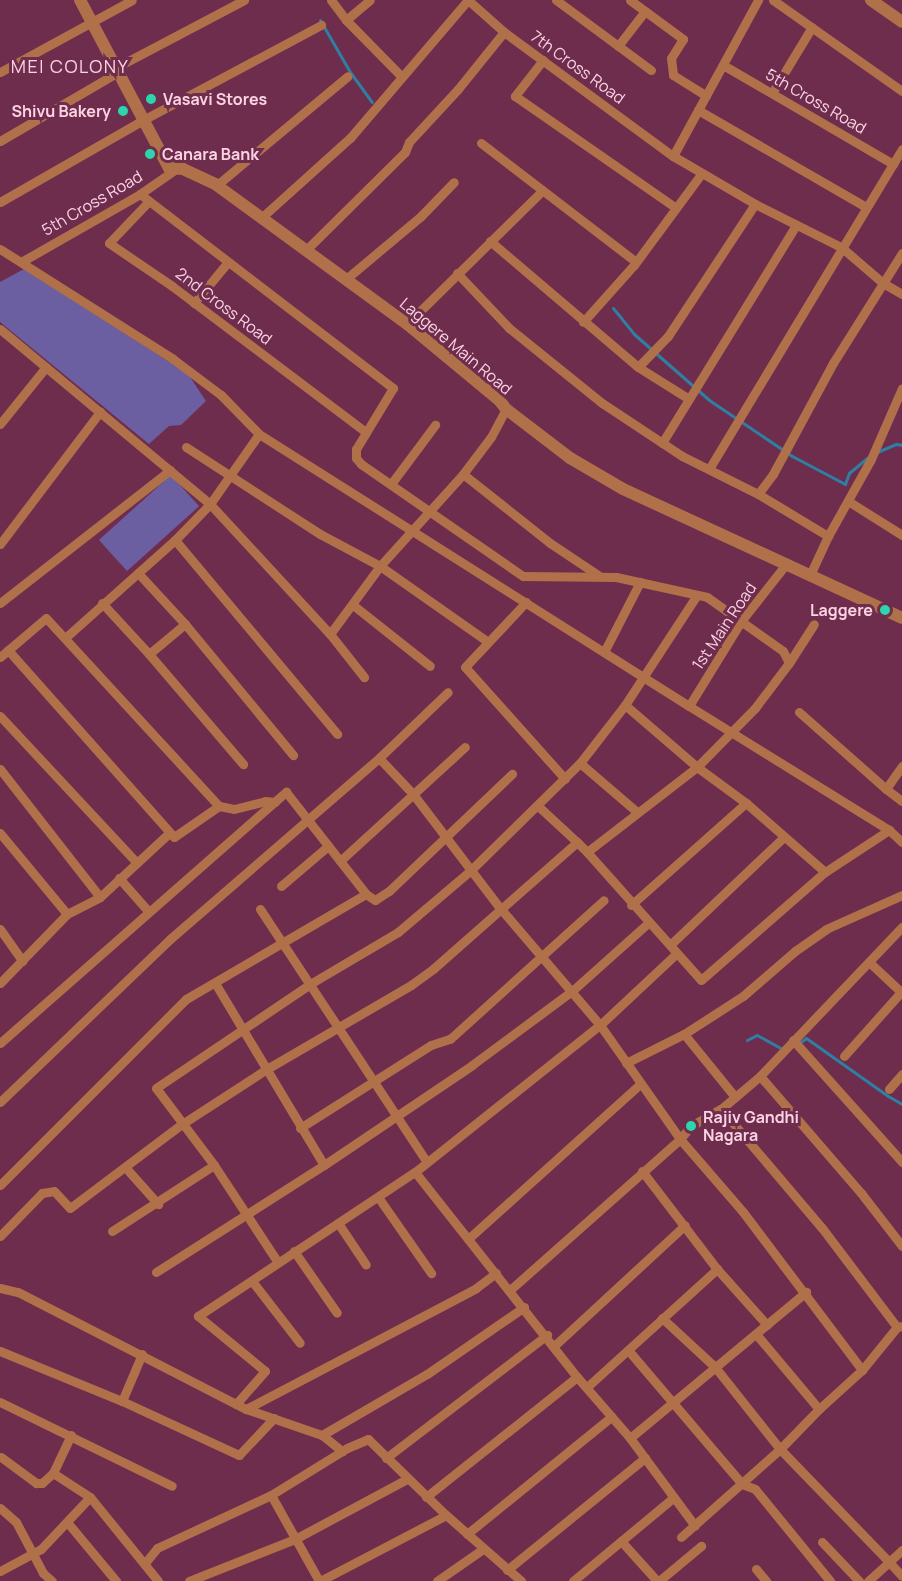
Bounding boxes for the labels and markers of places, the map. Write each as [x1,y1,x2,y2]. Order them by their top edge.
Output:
place label: Vasavi Stores [163,89,267,109]
marker: Vasavi Stores [144,92,158,106]
place label: Shivu Bakery [11,101,111,121]
marker: Shivu Bakery [116,104,130,118]
place label: Canara Bank [162,144,259,164]
marker: Canara Bank [143,147,157,161]
place label: Laggere [810,600,873,620]
marker: Laggere [878,603,892,617]
place label: Rajiv Gandhi Nagara [703,1107,799,1145]
marker: Rajiv Gandhi Nagara [684,1119,698,1133]

